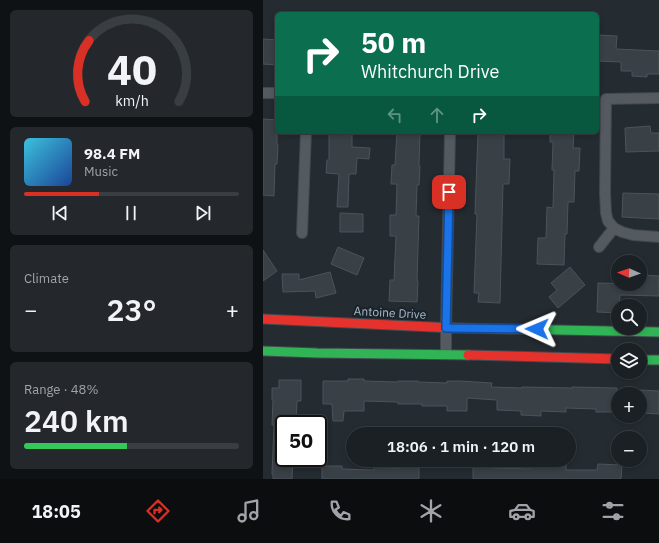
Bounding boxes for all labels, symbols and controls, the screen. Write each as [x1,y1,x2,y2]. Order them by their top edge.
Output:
text: 50 m [361,24,426,61]
icon: right [295,28,347,80]
text: 40 [107,41,156,95]
text: Whitchurch Drive [361,60,499,83]
text: km/h [115,90,148,109]
icon: left [384,104,406,126]
icon: ahead [426,104,448,126]
icon: right [468,104,490,126]
text: 98.4 FM [84,144,140,163]
text: Music [84,163,118,180]
pin [432,175,466,209]
icon: arrive [438,181,460,203]
icon: previous [49,202,71,224]
icon: pause [120,202,142,224]
icon: next [192,202,214,224]
north arrow [611,255,647,291]
map controls [611,255,647,467]
text: Climate [24,270,69,287]
text: 23° [106,290,157,329]
text: − [24,295,37,324]
text: + [226,295,239,324]
button: search [611,299,647,335]
street label: Antoine Drive [353,303,427,322]
position arrow [516,308,558,350]
button: layers [611,343,647,379]
text: Range · 48% [24,381,98,398]
button: + [611,387,647,423]
text: 240 km [24,401,129,440]
speed limit sign: 50 [275,415,327,467]
button: − [611,431,647,467]
text: 18:06 · 1 min · 120 m [387,437,535,456]
icon: directions [144,497,172,525]
icon: music [235,497,263,525]
icon: phone [326,497,354,525]
icon: climate [417,497,445,525]
icon: car [508,497,536,525]
icon: filters [599,497,627,525]
text: 18:05 [32,500,81,523]

